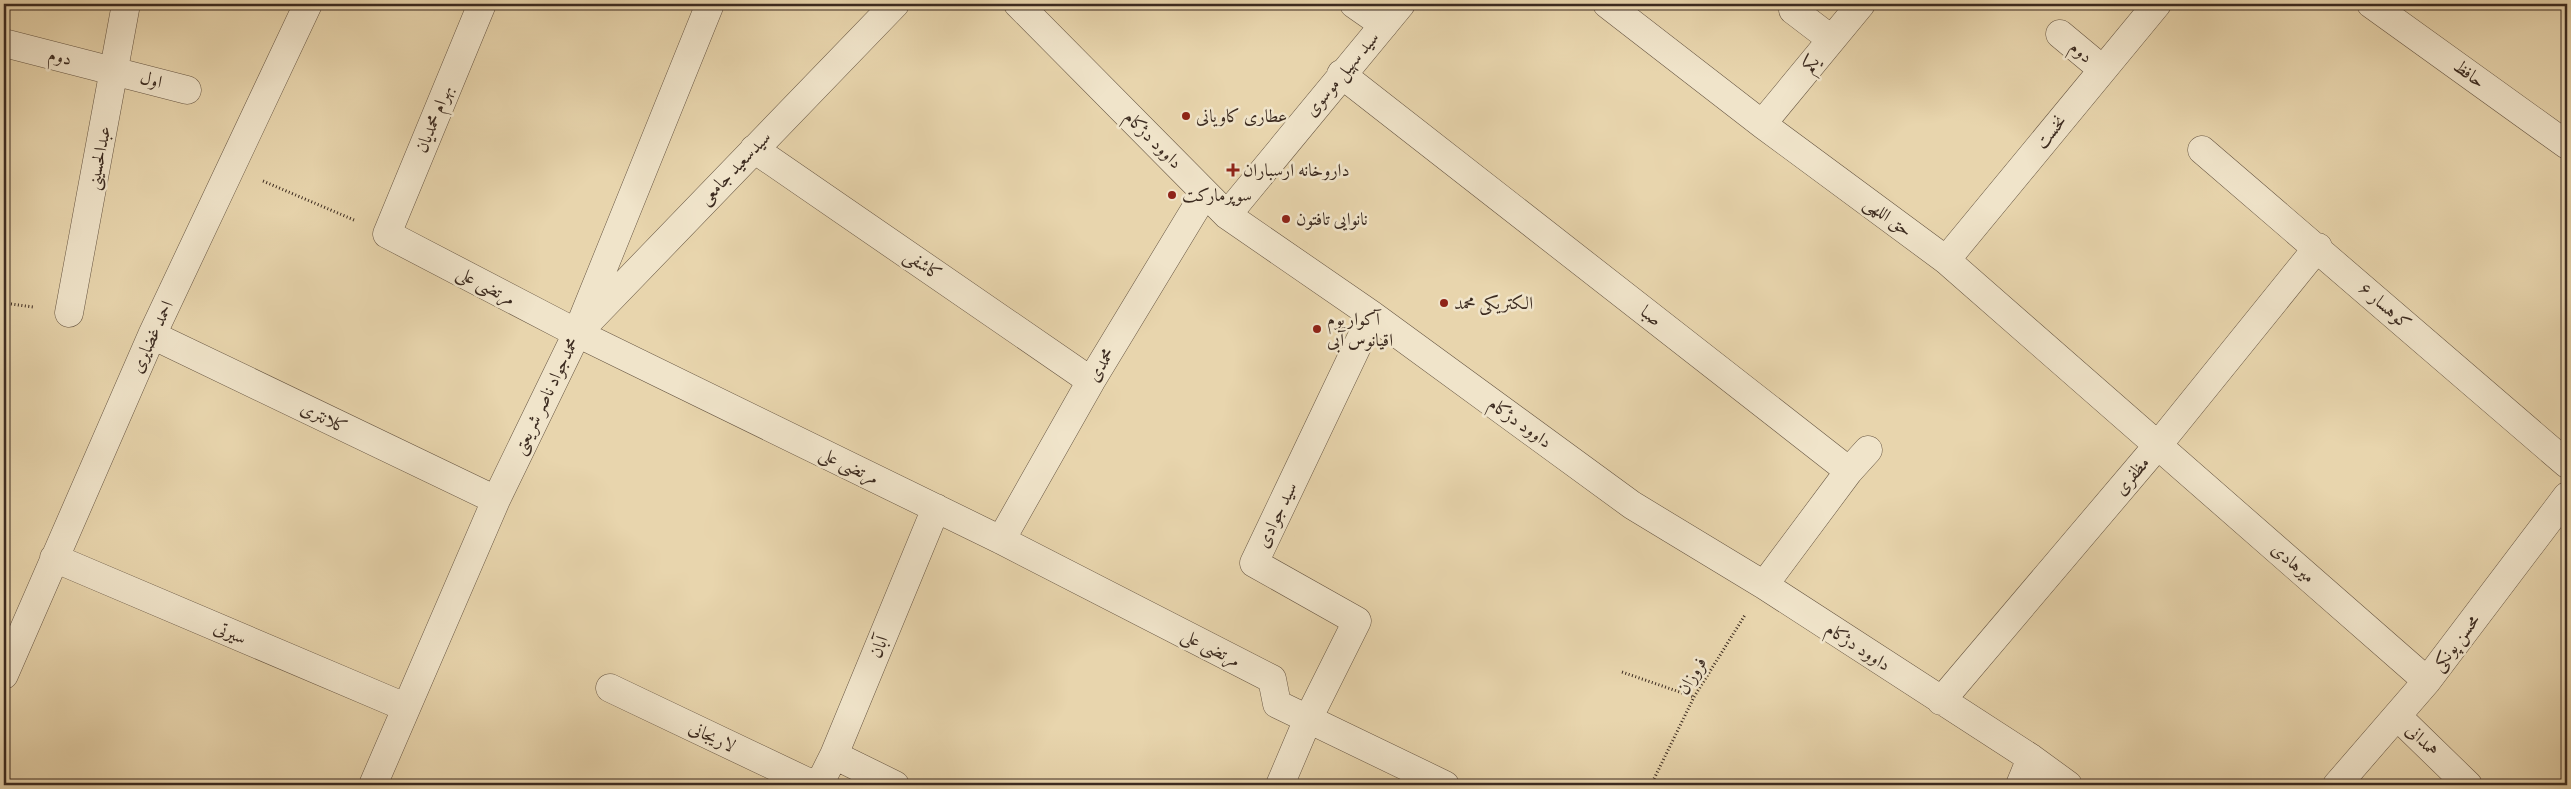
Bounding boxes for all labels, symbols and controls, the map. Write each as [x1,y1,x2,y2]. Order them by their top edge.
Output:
street label: سید سهیل موسوی [1300,27,1385,122]
street label: دوم [2062,36,2097,71]
street label: دوم [45,43,74,75]
street label: یکم [1797,49,1830,81]
street label: حافظ [2449,55,2489,93]
street label: اول [137,66,165,94]
street label: بهرام محمدیان [410,82,462,158]
place label: عطاری کاویانی [1196,105,1287,128]
street label: داوود دژکام [1116,106,1187,177]
marker: عطاری کاویانی [1180,110,1192,122]
street label: نخست [2030,110,2072,154]
street label: عبدالحسینی [82,124,117,192]
street label: سیدسعید جامعی [694,126,777,211]
place label: داروخانه ارسباران [1243,159,1350,182]
marker: داروخانه ارسباران [1227,164,1239,176]
place label: سوپرمارکت [1182,184,1252,207]
marker: سوپرمارکت [1166,189,1178,201]
street label: حق اللهی [1859,192,1917,242]
place label: نانوایی تافتون [1296,208,1368,231]
marker: نانوایی تافتون [1280,213,1292,225]
street label: کاشفی [899,244,946,287]
street label: مرتضی علی [452,261,519,312]
street label: کوهسار ۶ [2354,277,2416,335]
place label: الکتریکی محمد [1454,292,1533,316]
street label: احمد غضایری [125,297,179,377]
marker: الکتریکی محمد [1438,297,1450,309]
street label: صبا [1636,300,1666,332]
place label: آکواریوم اقیانوس آبی [1327,308,1393,353]
marker: آکواریوم اقیانوس آبی [1311,323,1323,335]
street label: محمدجواد ناصر شریعتی [508,334,585,459]
street label: محمدی [1082,344,1120,386]
street label: داوود دژکام [1481,392,1556,457]
street label: کلانتری [297,397,351,439]
street label: مرتضی علی [815,442,882,491]
street label: مظفری [2109,452,2155,500]
street label: سید جوادی [1251,478,1303,552]
street label: میرهادی [2266,538,2320,588]
street label: محسن پونکی [2427,610,2486,677]
street label: سیرتی [210,616,250,650]
street label: داوود دژکام [1819,617,1895,680]
street label: مرتضی علی [1177,623,1244,673]
street label: آبان [864,631,895,661]
street label: فروزان [1672,653,1712,699]
street label: لاریجانی [685,716,739,758]
street label: همدانی [2400,719,2444,761]

